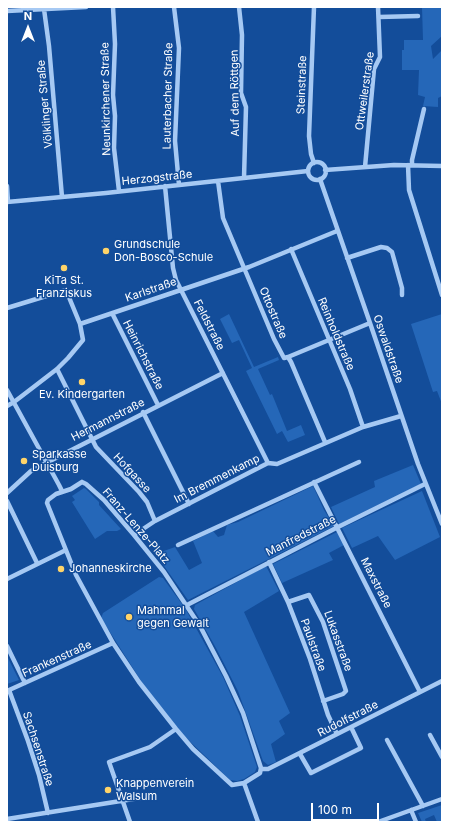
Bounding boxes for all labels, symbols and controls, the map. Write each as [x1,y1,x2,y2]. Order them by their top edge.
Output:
north arrow [8,8,48,48]
text: N [24,9,32,23]
street label: Neunkirchener Straße [98,42,114,156]
street label: Lauterbacher Straße [160,43,176,149]
street label: Auf dem Röttgen [228,49,242,137]
street label: Ottweilerstraße [353,51,377,131]
street label: Steinstraße [294,55,310,115]
street label: Völklinger Straße [35,59,55,149]
street label: Herzogstraße [121,168,193,188]
place label: Grundschule Don-Bosco-Schule [114,238,213,264]
marker: Grundschule Don-Bosco-Schule [101,246,111,256]
marker: KiTa St. Franziskus [59,263,69,273]
place label: KiTa St. Franziskus [36,274,92,300]
street label: Karlstraße [124,275,178,305]
street label: Ottostraße [256,285,290,341]
street label: Reinholdstraße [315,296,357,372]
street label: Feldstraße [191,298,227,352]
street label: Oswaldstraße [370,313,406,385]
street label: Heinrichstraße [120,318,166,392]
marker: Ev. Kindergarten [77,377,87,387]
place label: Ev. Kindergarten [39,388,125,402]
street label: Hermannstraße [69,396,147,444]
place label: Sparkasse Duisburg [32,448,87,474]
street label: Hofgasse [110,450,154,496]
street label: Im Bremmenkamp [172,452,262,506]
marker: Sparkasse Duisburg [19,456,29,466]
street label: Franz-Lenze-Platz [99,485,173,567]
street label: Manfredstraße [264,513,338,559]
street label: Maxstraße [358,555,394,611]
place label: Johanneskirche [69,562,152,576]
marker: Johanneskirche [56,564,66,574]
place label: Mahnmal gegen Gewalt [137,604,209,630]
street label: Lukasstraße [321,609,355,673]
marker: Mahnmal gegen Gewalt [124,612,134,622]
street label: Paulstraße [297,617,329,673]
street label: Frankenstraße [20,638,94,680]
street label: Rudolfstraße [315,698,381,740]
street label: Sachsenstraße [20,710,56,788]
place label: Knappenverein Walsum [116,777,194,803]
marker: Knappenverein Walsum [103,785,113,795]
scale bar [313,795,381,821]
text: 100 m [318,802,352,817]

